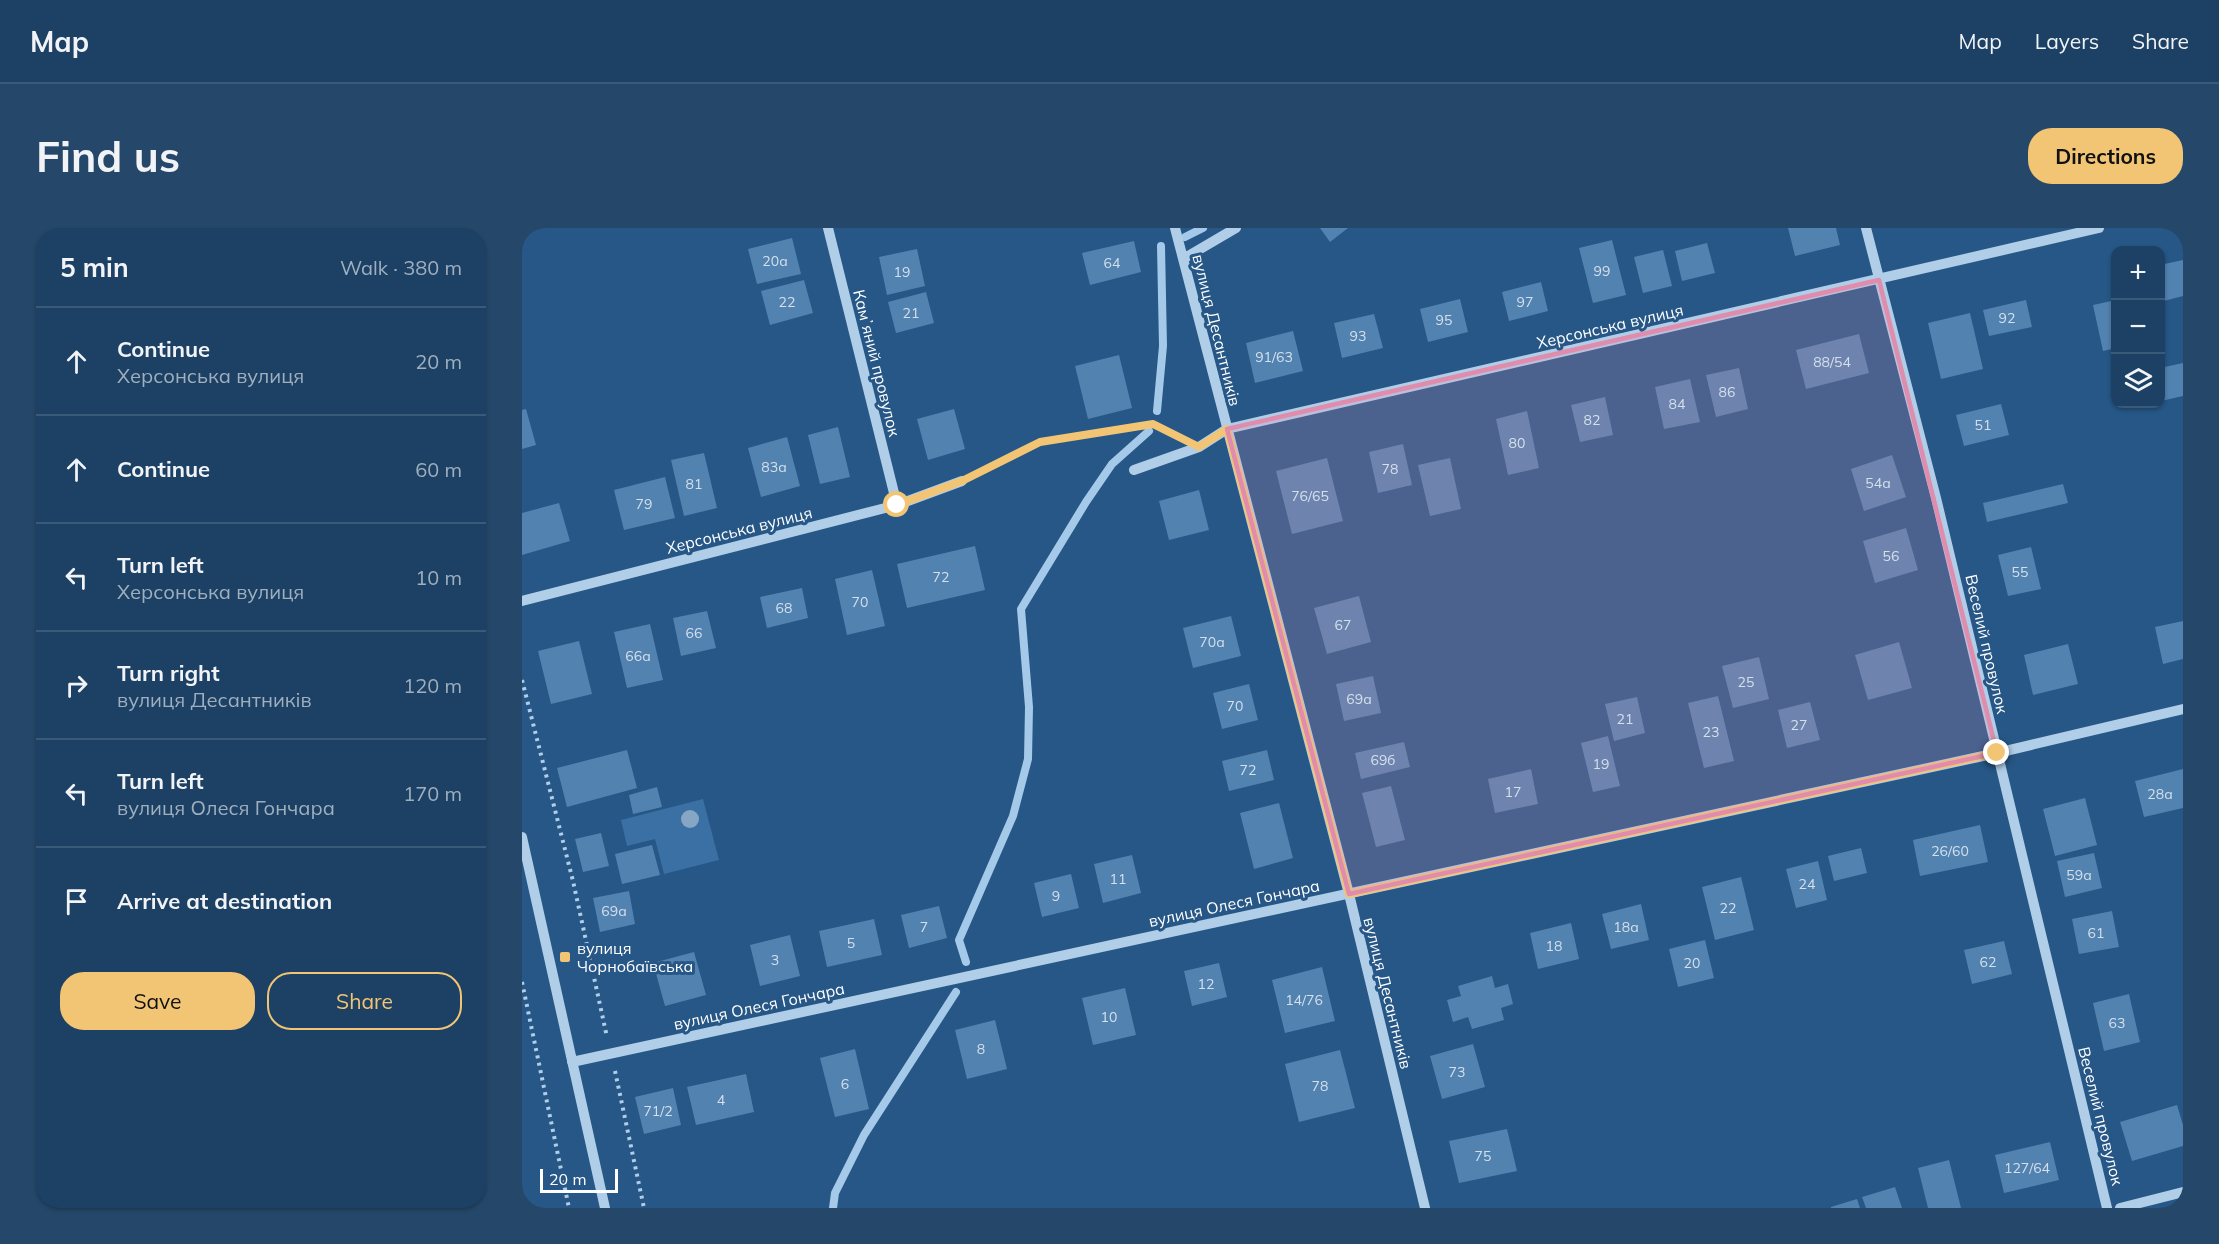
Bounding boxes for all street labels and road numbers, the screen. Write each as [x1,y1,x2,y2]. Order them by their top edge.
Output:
street label: вулиця Десантників [1188,252,1246,408]
street label: Камʼяний провулок [849,287,905,439]
street label: Херсонська вулиця [1535,299,1685,353]
street label: Херсонська вулиця [664,502,814,558]
street label: Веселий провулок [1961,572,2013,716]
street label: вулиця Олеся Гончара [1147,875,1321,931]
street label: вулиця Десантників [1359,915,1417,1071]
street label: вулиця Олеся Гончара [672,978,846,1034]
street label: Веселий провулок [2074,1045,2128,1188]

